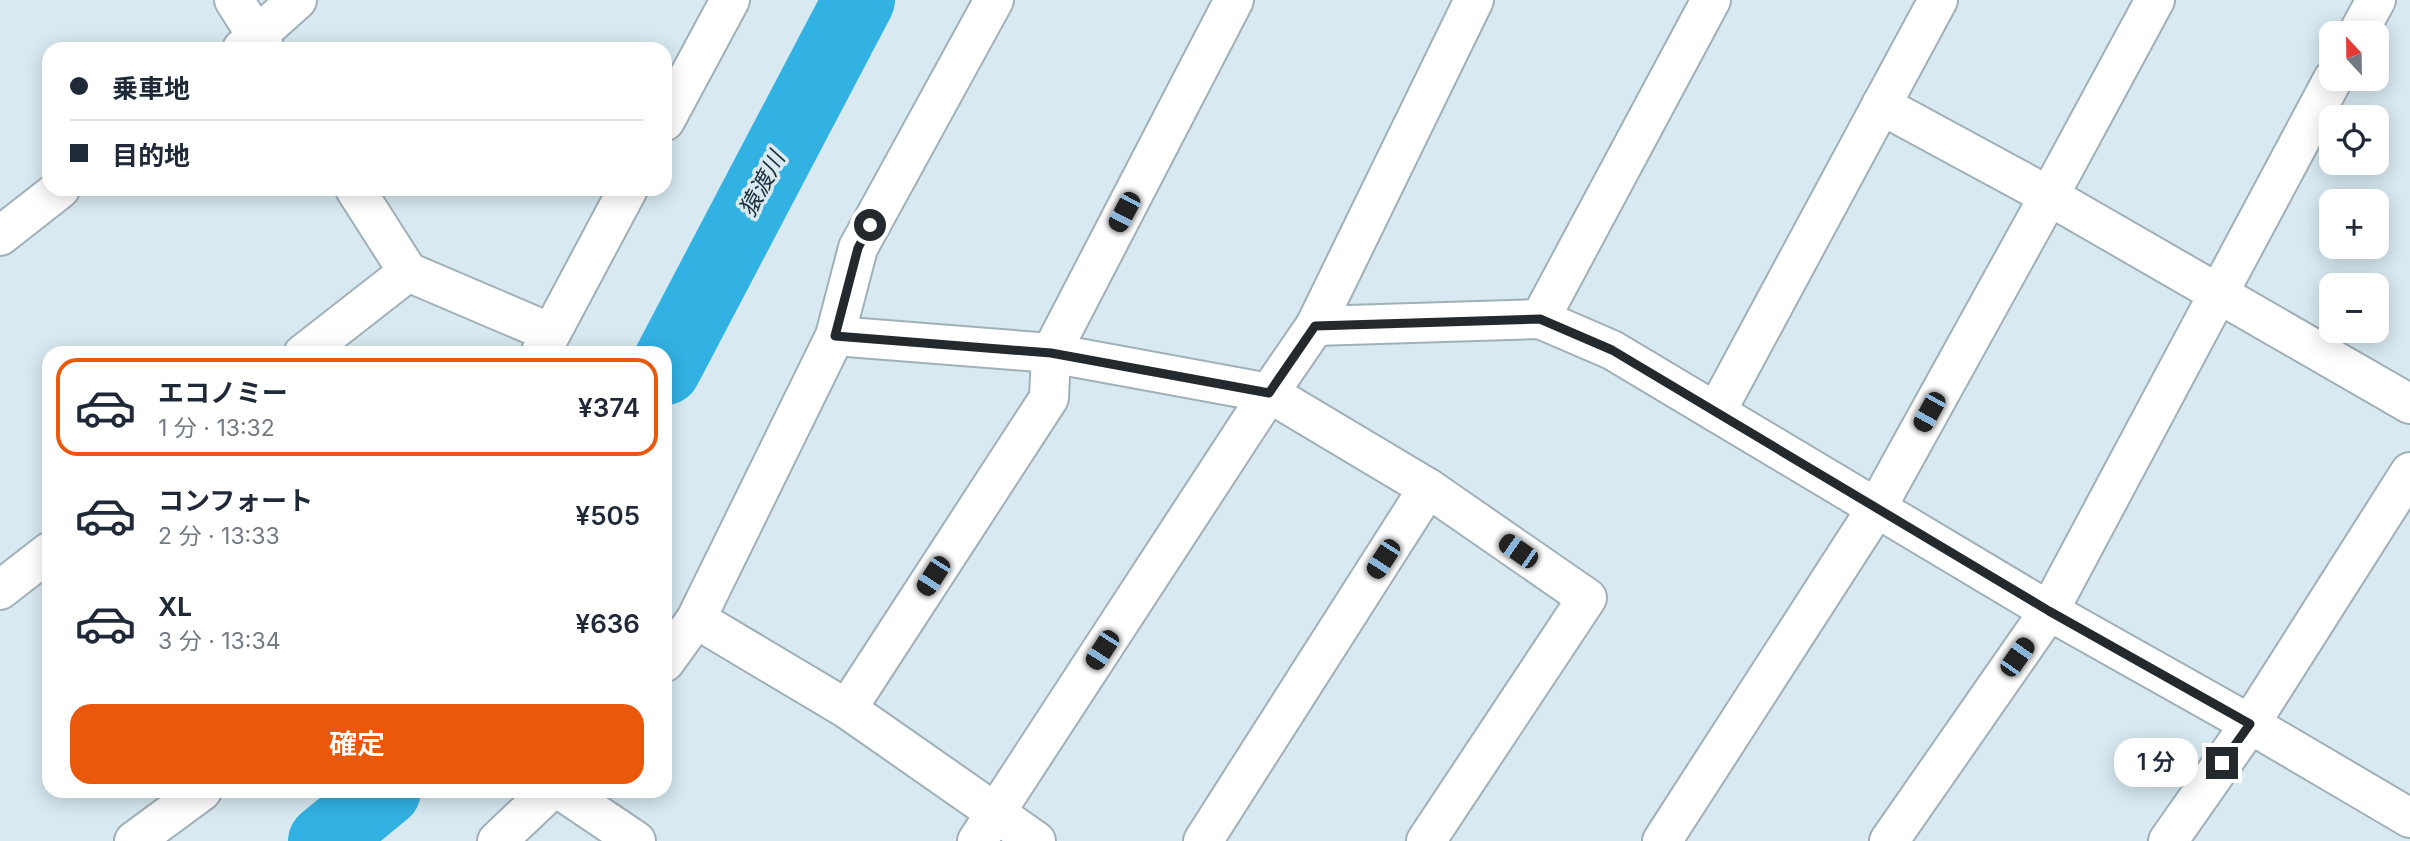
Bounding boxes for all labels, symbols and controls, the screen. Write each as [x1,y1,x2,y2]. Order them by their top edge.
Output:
north arrow [2319,21,2389,91]
map controls [2319,21,2389,343]
text: 乗車地 [112,73,190,104]
button: locate [2319,105,2389,175]
text: 目的地 [112,140,190,171]
water label: 猿渡川 [733,144,792,221]
car [1105,189,1144,235]
button: + [2319,189,2389,259]
route start [854,209,886,241]
button: − [2319,273,2389,343]
icon: car [74,376,137,439]
text: エコノミー [158,377,288,408]
car [1910,389,1949,435]
text: ¥374 [578,392,640,423]
text: 1 分 · 13:32 [158,414,275,442]
icon: car [74,484,137,547]
text: コンフォート [158,485,313,516]
text: ¥505 [575,500,640,531]
text: 2 分 · 13:33 [158,522,280,550]
car [1495,530,1542,572]
car [1363,536,1404,582]
car [913,553,954,599]
text: XL [158,591,192,622]
icon: car [74,592,137,655]
text: ¥636 [576,608,640,639]
text: 3 分 · 13:34 [158,627,281,655]
car [1082,627,1123,673]
car [1997,634,2038,680]
button: 確定 [70,704,644,784]
callout: 1 分 [2114,738,2198,788]
route end [2206,747,2238,779]
text: 1 分 [2137,748,2175,776]

